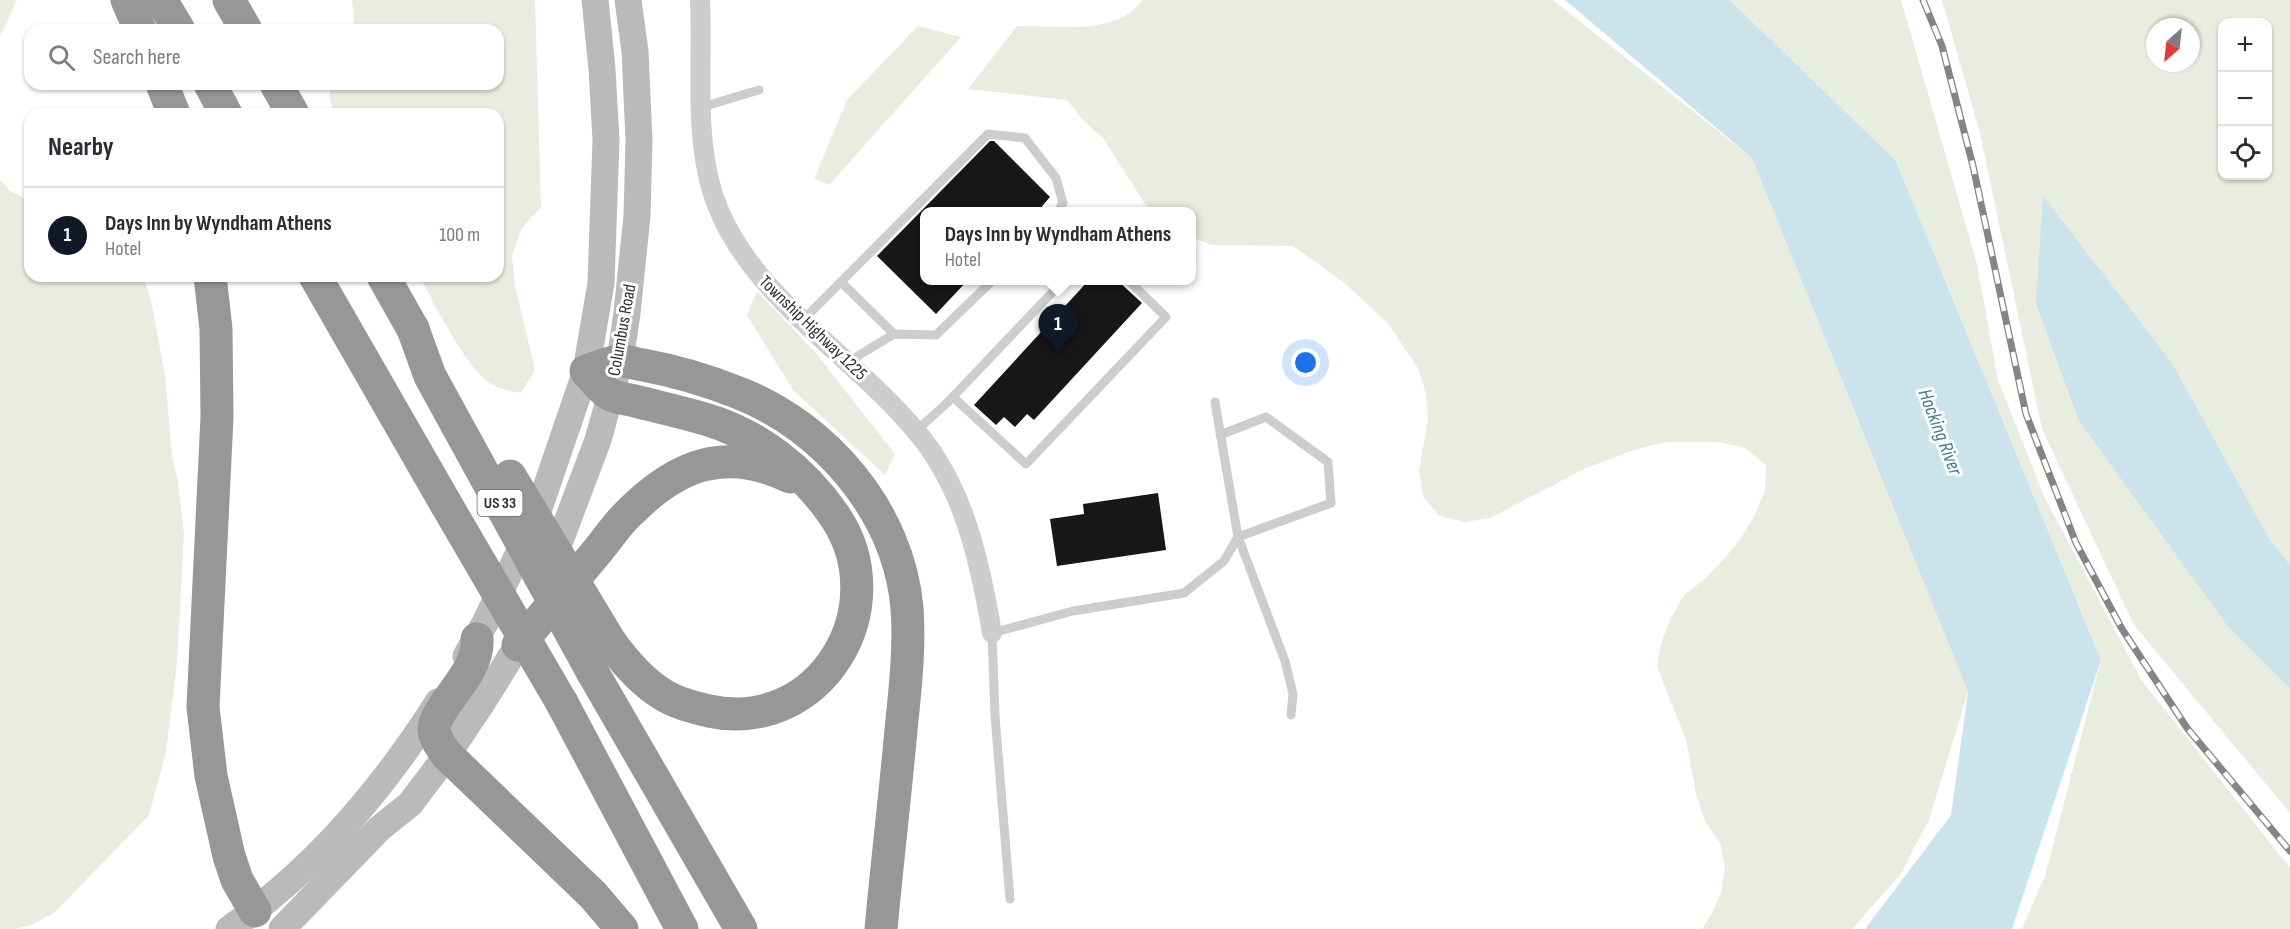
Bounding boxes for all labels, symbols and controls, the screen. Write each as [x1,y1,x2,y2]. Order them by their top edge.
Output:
north arrow [2146,18,2200,72]
map controls [2218,18,2272,180]
button: + [2218,18,2272,72]
search box [24,24,504,90]
icon: search [45,41,78,74]
text: Search here [93,44,180,71]
button: − [2218,72,2272,126]
button: locate [2218,126,2272,180]
text: Nearby [48,132,114,163]
popup [920,207,1196,285]
text: Days Inn by Wyndham Athens [105,210,332,237]
text: Days Inn by Wyndham Athens [945,221,1171,248]
text: 1 [64,223,71,247]
text: 100 m [439,223,480,247]
text: Hotel [105,237,141,261]
text: Hotel [945,248,981,272]
street label: Township Highway 1225 [755,271,871,385]
street label: Columbus Road [604,282,640,378]
pin: 1 [1038,304,1078,354]
your location [1291,348,1320,377]
water label: Hocking River [1913,386,1968,480]
road number: US 33 [478,490,522,516]

